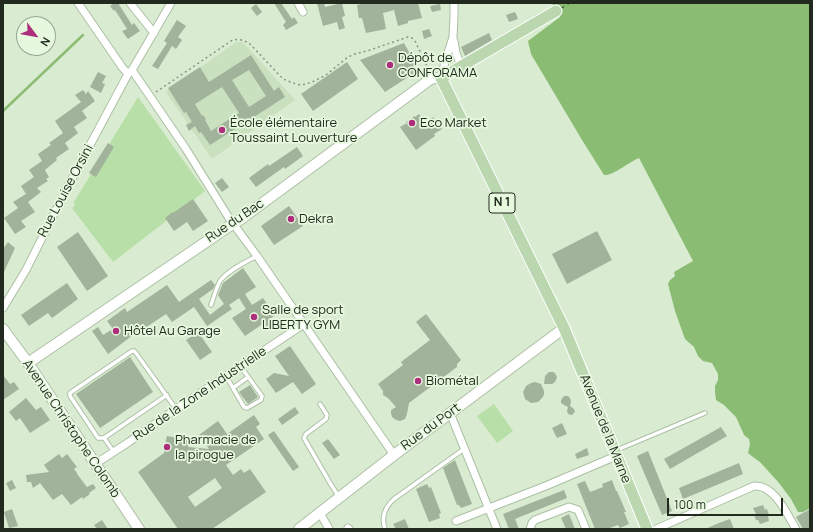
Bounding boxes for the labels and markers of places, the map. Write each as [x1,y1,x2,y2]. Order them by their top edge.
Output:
place label: Dépôt de CONFORAMA [398,50,477,81]
marker: Dépôt de CONFORAMA [385,60,395,70]
place label: École élémentaire Toussaint Louverture [230,115,357,146]
place label: Eco Market [420,115,487,131]
marker: Eco Market [407,118,417,128]
marker: École élémentaire Toussaint Louverture [217,125,227,135]
place label: Dekra [299,211,333,227]
marker: Dekra [286,214,296,224]
place label: Salle de sport LIBERTY GYM [262,302,344,333]
marker: Salle de sport LIBERTY GYM [249,312,259,322]
place label: Hôtel Au Garage [124,323,221,339]
marker: Hôtel Au Garage [111,326,121,336]
place label: Biométal [426,373,479,389]
marker: Biométal [413,376,423,386]
place label: Pharmacie de la pirogue [175,432,256,463]
marker: Pharmacie de la pirogue [162,442,172,452]

